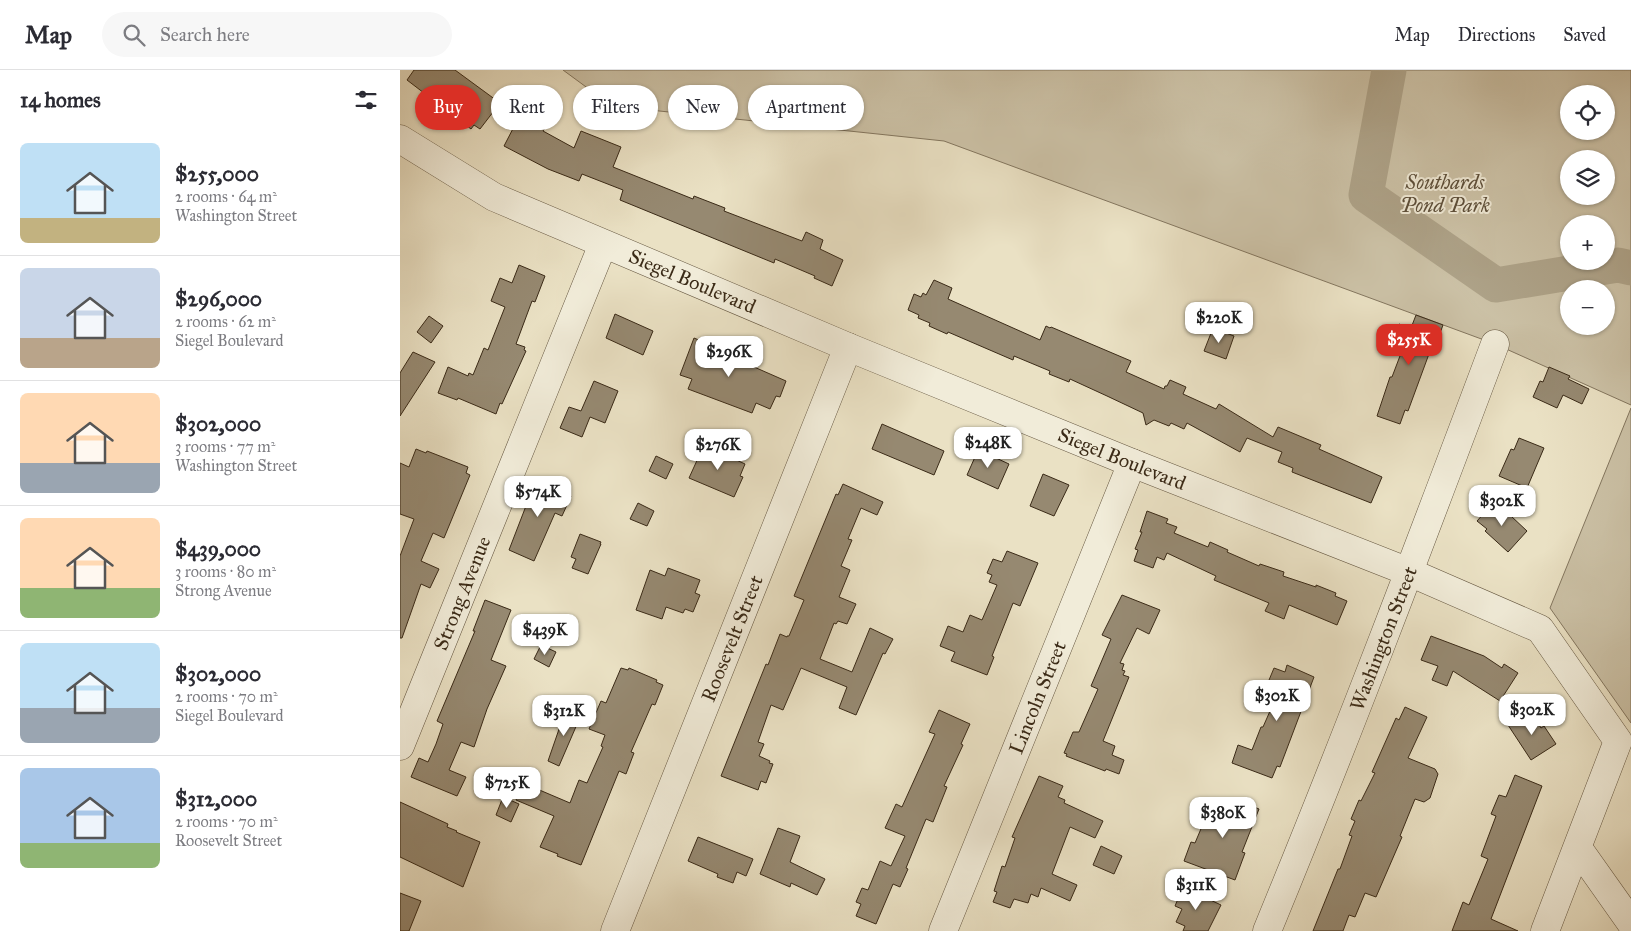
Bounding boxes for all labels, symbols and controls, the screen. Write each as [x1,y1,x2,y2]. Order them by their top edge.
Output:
search box [102,12,452,57]
text: Map [25,20,72,50]
icon: search [120,21,148,49]
text: Search here [160,23,250,46]
text: Map [1394,24,1430,46]
text: Directions [1458,24,1535,46]
text: Saved [1563,24,1606,46]
chip: Buy [415,85,481,130]
chip: Rent [491,85,563,130]
chip: Filters [573,85,658,130]
chip: New [668,85,738,130]
chip: Apartment [748,85,864,130]
map controls [1560,85,1615,335]
button: locate [1560,85,1615,140]
icon: filters [352,86,380,114]
text: 14 homes [20,87,101,113]
button: layers [1560,150,1615,205]
text: $255,000 [175,161,259,187]
icon: home [60,163,120,223]
park label: Southards Pond Park [1400,170,1490,217]
text: 2 rooms · 64 m² [175,187,277,206]
text: Washington Street [175,206,297,225]
button: + [1560,215,1615,270]
street label: Siegel Boulevard [625,244,760,319]
button: − [1560,280,1615,335]
text: $296,000 [175,286,262,312]
icon: home [60,288,120,348]
pin: $220K [1184,302,1254,344]
text: $220K [1196,308,1242,327]
text: 2 rooms · 62 m² [175,312,276,331]
pin: $255K [1374,324,1444,366]
text: $255K [1387,330,1431,349]
text: Siegel Boulevard [175,331,284,350]
pin: $296K [694,336,764,378]
text: $296K [706,342,752,361]
text: $302,000 [175,411,261,437]
icon: home [60,413,120,473]
street label: Siegel Boulevard [1055,422,1190,495]
pin: $248K [953,426,1023,469]
pin: $276K [683,428,753,471]
text: $248K [965,433,1011,452]
text: $276K [695,435,741,454]
text: 3 rooms · 77 m² [175,437,275,456]
text: Washington Street [175,456,297,475]
pin: $574K [503,476,573,518]
text: $574K [515,482,561,501]
pin: $302K [1467,484,1537,527]
text: $302K [1480,491,1524,510]
street label: Strong Avenue [428,533,496,654]
text: $439,000 [175,536,261,562]
icon: home [60,538,120,598]
text: 3 rooms · 80 m² [175,562,276,581]
street label: Washington Street [1345,563,1422,714]
street label: Roosevelt Street [696,572,768,705]
text: Strong Avenue [175,581,272,600]
pin: $439K [510,614,580,656]
text: $439K [523,620,567,639]
street label: Lincoln Street [1004,637,1071,757]
text: $302,000 [175,661,261,687]
icon: home [60,663,120,723]
pin: $302K [1242,680,1312,722]
text: $302K [1255,686,1299,705]
text: 2 rooms · 70 m² [175,687,278,706]
pin: $312K [529,694,599,737]
pin: $302K [1497,694,1567,736]
text: $302K [1510,700,1554,719]
text: $312K [543,701,585,720]
text: Siegel Boulevard [175,706,284,725]
pin: $725K [472,766,542,809]
text: $725K [485,773,529,792]
text: $312,000 [175,786,257,812]
icon: home [60,788,120,848]
pin: $380K [1188,796,1258,839]
text: $380K [1200,803,1246,822]
text: 2 rooms · 70 m² [175,812,278,831]
text: Roosevelt Street [175,831,282,850]
pin: $311K [1161,868,1231,911]
text: $311K [1176,875,1216,894]

